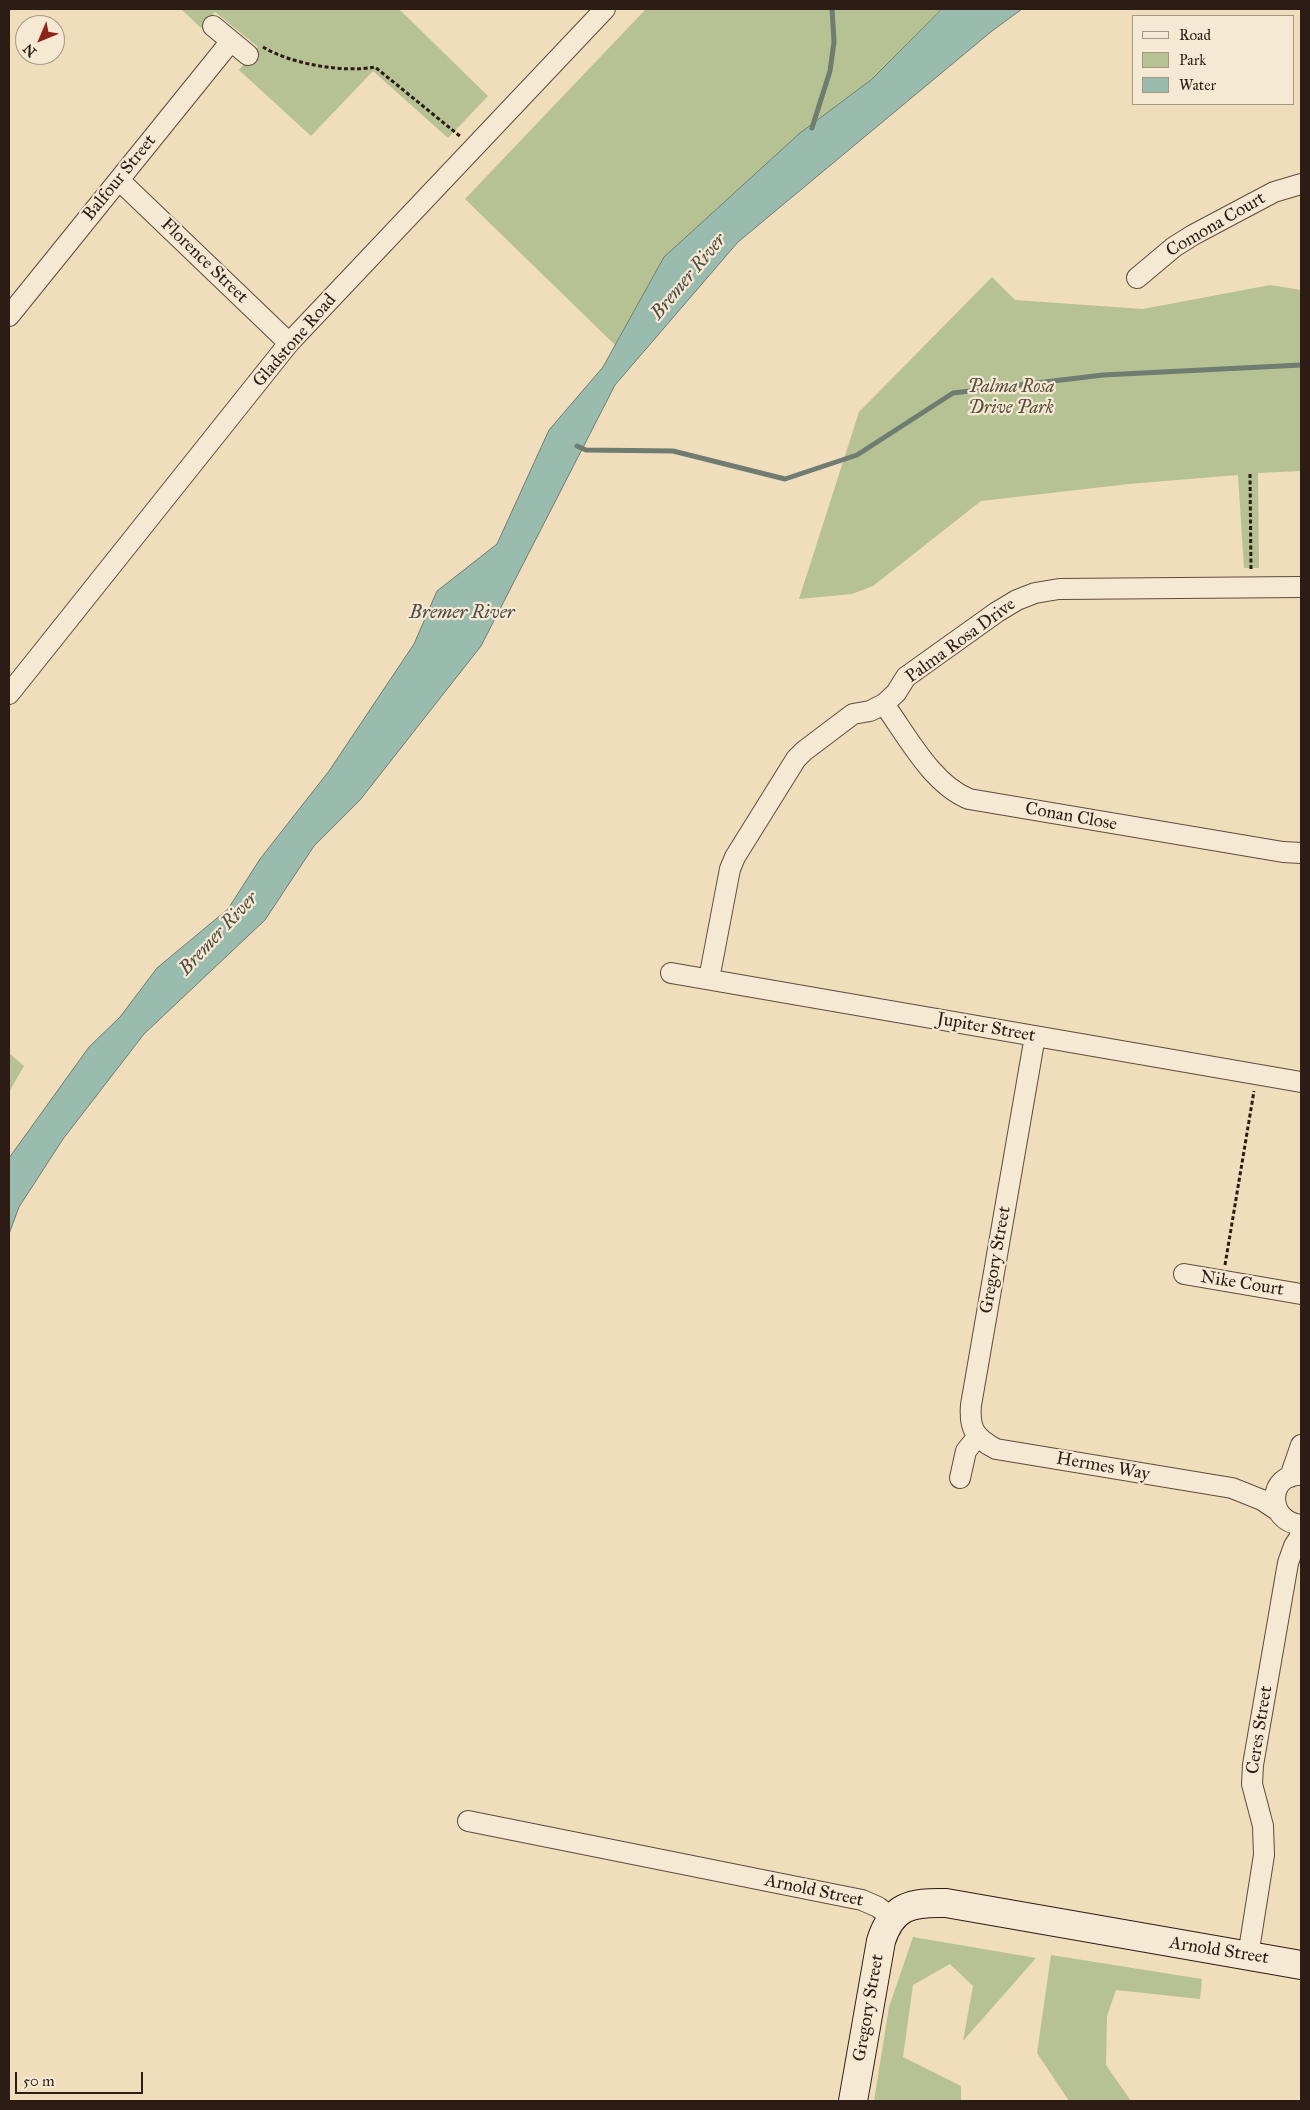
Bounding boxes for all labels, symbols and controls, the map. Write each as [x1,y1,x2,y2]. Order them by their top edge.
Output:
north arrow [15,15,65,65]
legend [1132,15,1295,105]
text: Road [1179,26,1211,44]
text: N [20,40,40,60]
text: Park [1179,51,1206,69]
text: Water [1179,76,1216,94]
street label: Balfour Street [79,131,161,225]
street label: Comona Court [1162,188,1270,262]
street label: Florence Street [156,214,252,308]
water label: Bremer River [646,229,732,325]
street label: Gladstone Road [249,290,341,392]
park label: Palma Rosa Drive Park [968,377,1054,419]
street label: Palma Rosa Drive [902,594,1020,688]
water label: Bremer River [409,602,515,624]
street label: Conan Close [1023,798,1119,836]
water label: Bremer River [175,888,263,980]
street label: Jupiter Street [935,1009,1037,1047]
street label: Gregory Street [976,1205,1016,1315]
street label: Nike Court [1199,1267,1285,1301]
street label: Hermes Way [1055,1448,1151,1486]
street label: Ceres Street [1242,1684,1278,1776]
street label: Arnold Street [763,1870,865,1912]
street label: Arnold Street [1168,1932,1270,1970]
street label: Gregory Street [849,1953,889,2063]
scale bar [18,2062,145,2094]
text: 50 m [23,2072,55,2090]

